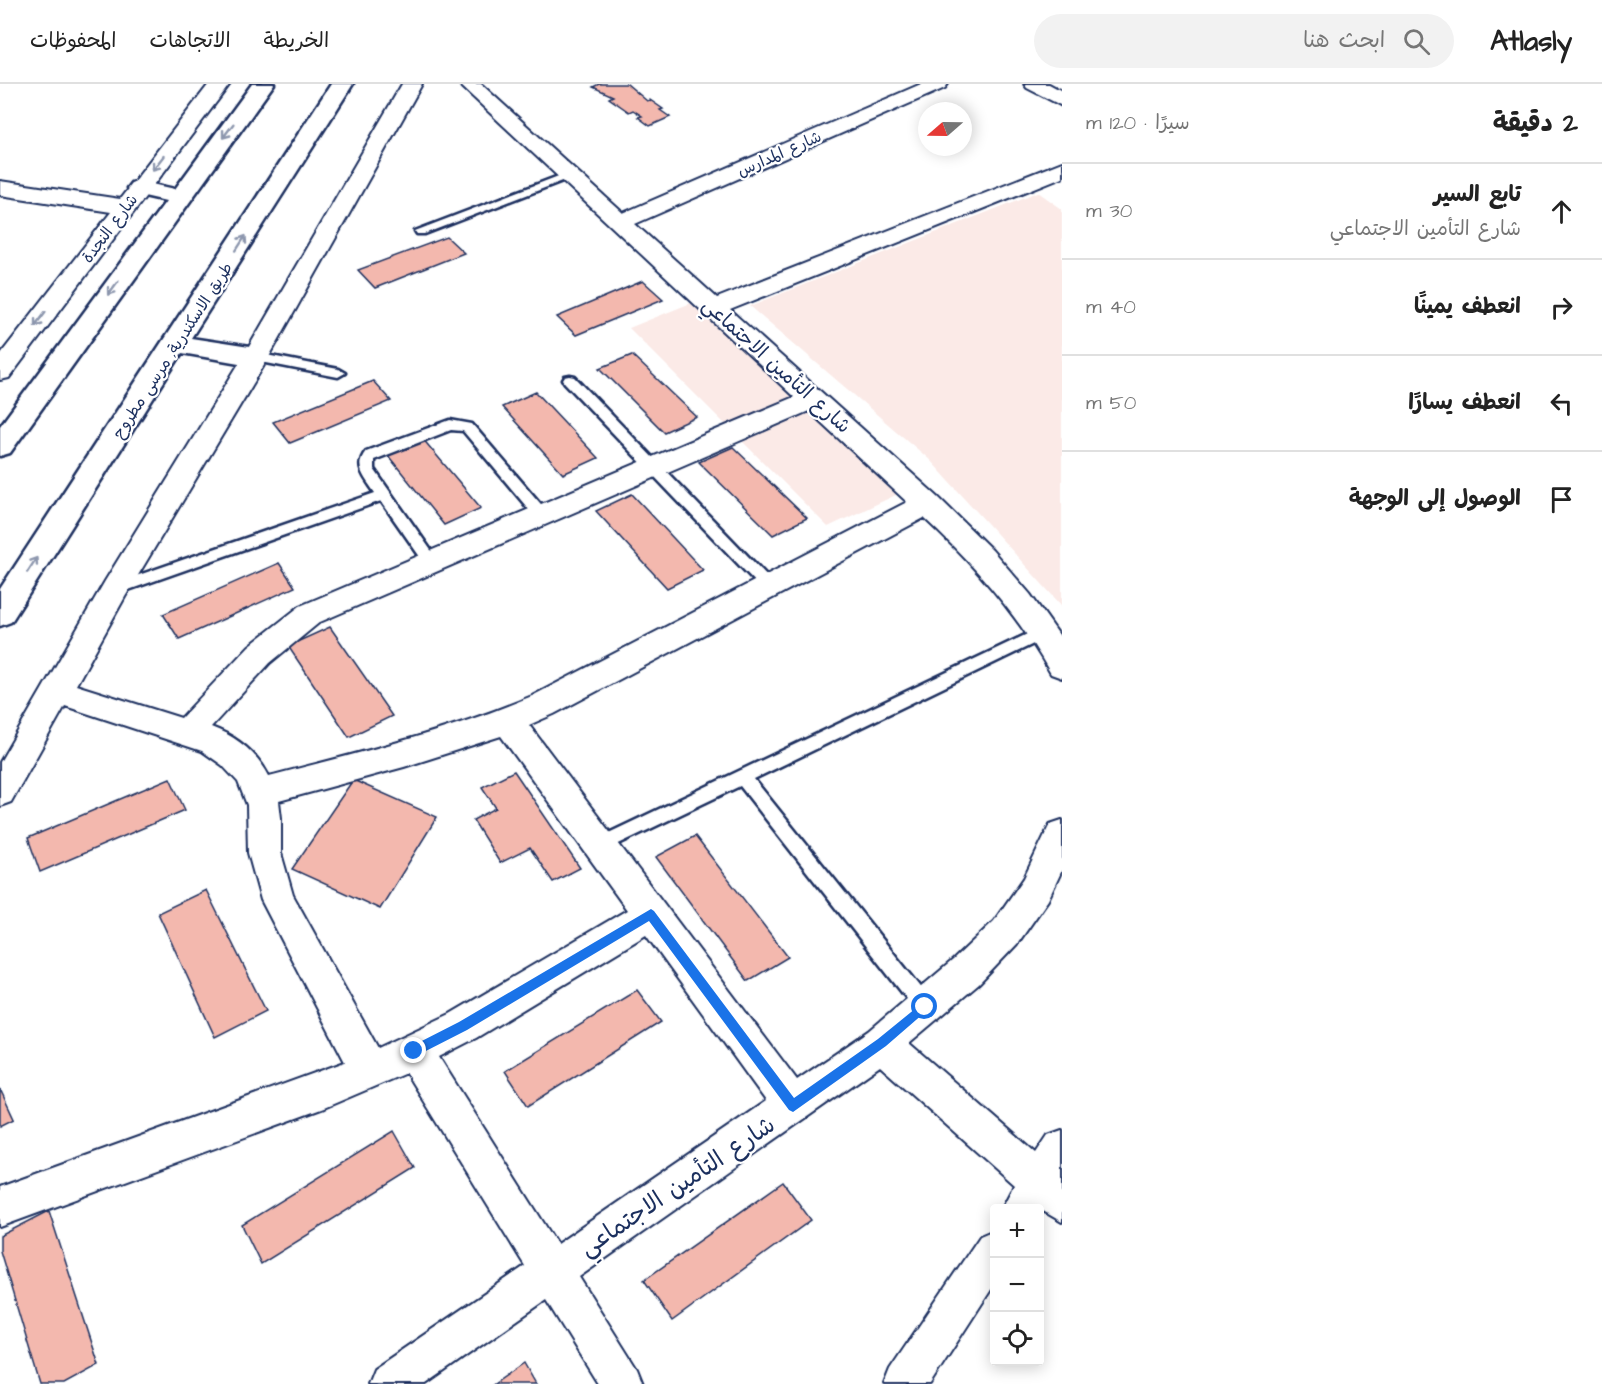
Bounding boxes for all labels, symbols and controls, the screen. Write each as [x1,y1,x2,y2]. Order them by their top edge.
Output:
search box [1034,14,1454,68]
text: Atlasly [1490,22,1572,61]
text: ابحث هنا [1303,25,1385,56]
icon: search [1400,25,1433,58]
text: المحفوظات [30,26,116,55]
text: الاتجاهات [149,26,231,55]
text: الخريطة [264,26,329,55]
north arrow [918,102,972,156]
text: 2 دقيقة [1493,105,1578,141]
text: سيرًا · 120 m [1086,109,1190,137]
one-way arrow [222,122,235,138]
street label: شارع المدارس [734,126,825,182]
one-way arrow [152,155,165,171]
text: تابع السير [1434,179,1521,210]
street label: شارع النجدة [77,190,143,268]
icon: ahead [1545,195,1578,228]
text: 30 m [1086,197,1132,225]
text: شارع التأمين الاجتماعي [1330,215,1521,243]
one-way arrow [235,235,247,252]
street label: طريق الاسكندرية, مرسى مطروح [107,258,238,443]
one-way arrow [107,280,119,296]
street label: شارع التأمين الاجتماعي [694,291,857,442]
text: انعطف يمينًا [1414,291,1521,322]
icon: right [1545,291,1578,324]
text: 40 m [1086,293,1136,321]
one-way arrow [34,310,47,326]
text: انعطف يسارًا [1408,387,1521,418]
icon: left [1545,387,1578,420]
text: 50 m [1086,389,1136,417]
text: الوصول إلى الوجهة [1349,483,1521,514]
icon: arrive [1545,483,1578,516]
one-way arrow [26,557,38,574]
route start [911,993,937,1019]
route end [400,1037,426,1063]
street label: شارع التأمين الاجتماعي [573,1109,784,1268]
map controls [990,1204,1044,1366]
button: + [990,1204,1044,1258]
button: − [990,1258,1044,1312]
button: locate [990,1312,1044,1366]

